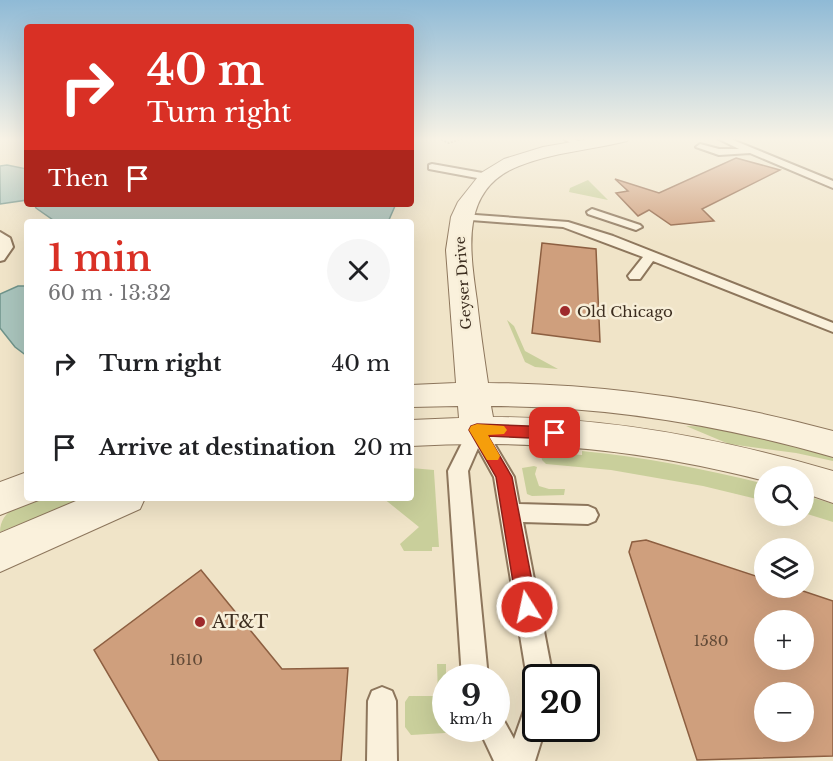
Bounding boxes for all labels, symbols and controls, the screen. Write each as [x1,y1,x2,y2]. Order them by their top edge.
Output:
text: 40 m [147,44,264,96]
icon: right [48,48,126,126]
text: Turn right [147,96,291,129]
icon: arrive [121,162,154,195]
text: Then [48,165,109,192]
text: 1 min [48,236,152,281]
street label: Geyser Drive [451,236,475,330]
button: close [327,239,390,302]
text: 60 m · 13:32 [48,281,171,305]
place label: Old Chicago [577,302,673,321]
marker: Old Chicago [558,304,572,318]
icon: right [48,347,81,380]
text: Turn right [99,350,221,377]
text: 40 m [332,350,390,377]
pin [529,407,580,458]
icon: arrive [538,416,571,449]
icon: arrive [48,431,81,464]
text: Arrive at destination [99,434,336,461]
text: 20 m [354,434,413,461]
map controls [754,466,814,742]
button: search [754,466,814,526]
button: layers [754,538,814,598]
position arrow [495,575,559,639]
button: + [754,610,814,670]
place label: AT&T [211,611,269,633]
marker: AT&T [193,615,207,629]
house number: 1580 [693,631,729,650]
house number: 1610 [169,650,203,669]
speed limit sign: 20 [522,664,600,742]
text: 9 [461,677,481,714]
button: − [754,682,814,742]
text: km/h [450,709,492,728]

